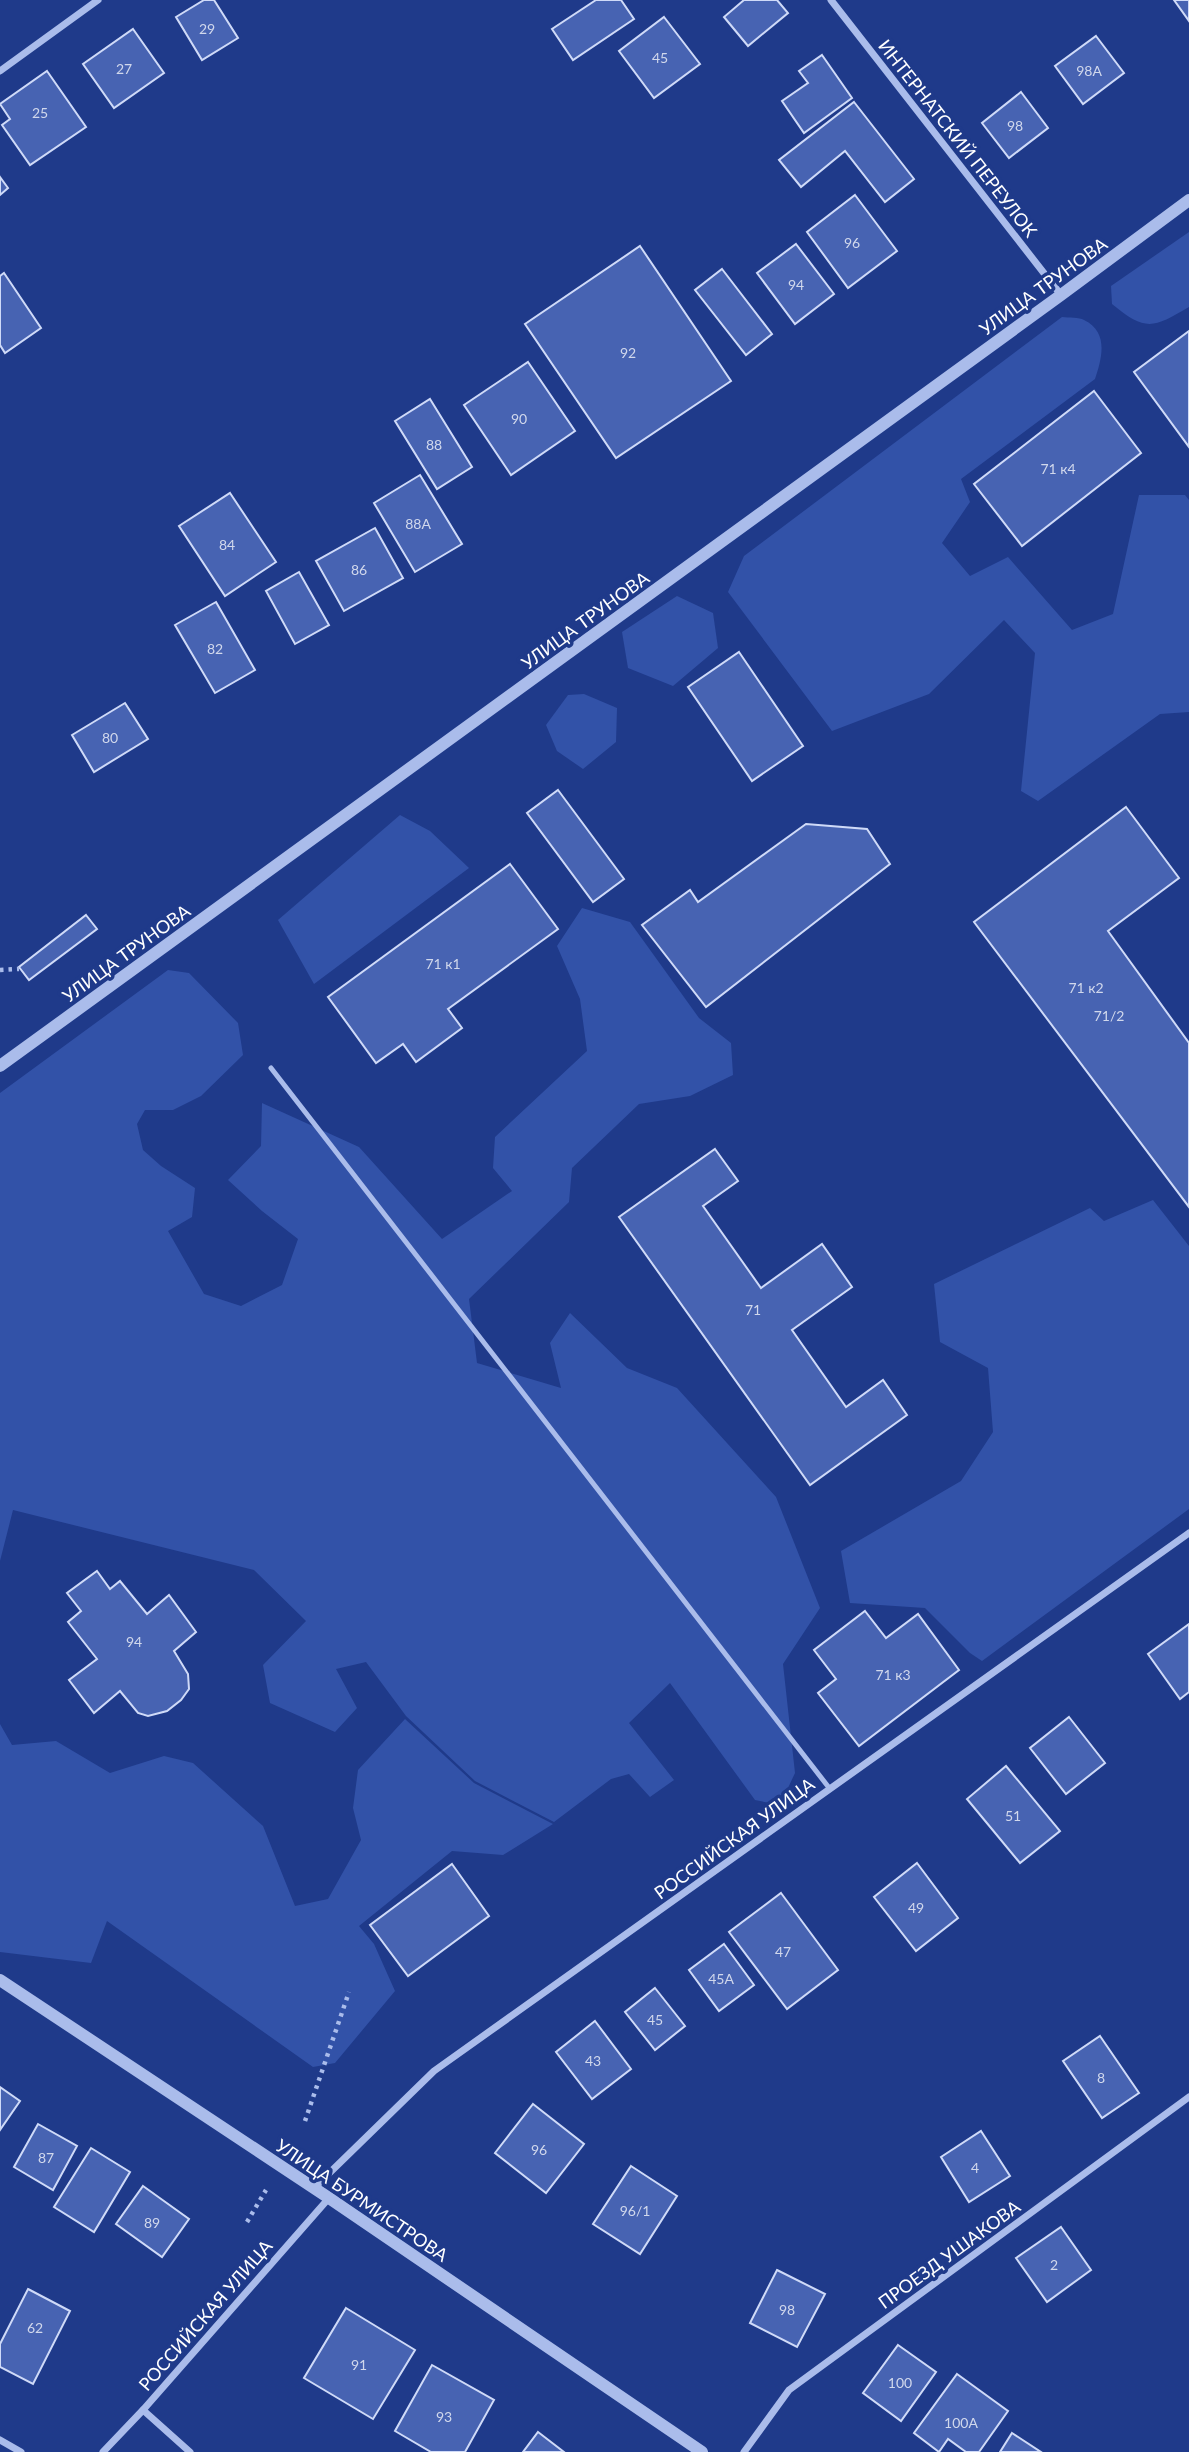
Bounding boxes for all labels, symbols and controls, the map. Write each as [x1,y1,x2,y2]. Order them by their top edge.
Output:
house number: 29 [199,20,215,37]
street label: ИНТЕРНАТСКИЙ ПЕРЕУЛОК [874,35,1042,241]
house number: 45 [652,49,668,66]
house number: 27 [116,60,132,77]
house number: 98А [1076,62,1102,79]
house number: 25 [32,104,48,121]
house number: 98 [1007,117,1023,134]
street label: УЛИЦА ТРУНОВА [975,232,1112,340]
house number: 96 [844,234,860,251]
house number: 94 [788,276,804,293]
house number: 92 [620,344,636,361]
house number: 90 [511,410,527,427]
house number: 88 [426,436,442,453]
house number: 71 к4 [1040,460,1076,477]
house number: 88А [405,515,431,532]
house number: 84 [219,536,235,553]
house number: 86 [351,561,367,578]
street label: УЛИЦА ТРУНОВА [517,566,654,674]
house number: 82 [207,640,223,657]
house number: 80 [102,729,118,746]
street label: УЛИЦА ТРУНОВА [58,899,195,1007]
house number: 71 к1 [425,955,461,972]
house number: 71 к2 [1068,979,1104,996]
house number: 71/2 [1094,1007,1124,1024]
house number: 71 [745,1301,761,1318]
house number: 94 [126,1633,142,1650]
house number: 71 к3 [875,1666,911,1683]
street label: РОССИЙСКАЯ УЛИЦА [650,1772,819,1903]
house number: 51 [1005,1807,1021,1824]
house number: 49 [908,1899,924,1916]
house number: 47 [775,1943,791,1960]
house number: 45А [708,1970,734,1987]
house number: 45 [647,2011,663,2028]
house number: 43 [585,2052,601,2069]
house number: 8 [1097,2069,1105,2086]
street label: УЛИЦА БУРМИСТРОВА [272,2134,453,2266]
house number: 96 [531,2141,547,2158]
house number: 87 [38,2149,54,2166]
house number: 4 [971,2159,979,2176]
street label: ПРОЕЗД УШАКОВА [874,2195,1025,2313]
house number: 96/1 [620,2202,650,2219]
house number: 89 [144,2214,160,2231]
street label: РОССИЙСКАЯ УЛИЦА [134,2234,277,2395]
house number: 2 [1050,2256,1058,2273]
house number: 98 [779,2301,795,2318]
house number: 62 [27,2319,43,2336]
house number: 91 [351,2356,367,2373]
house number: 100 [888,2374,912,2391]
house number: 93 [436,2408,452,2425]
house number: 100А [944,2414,978,2431]

